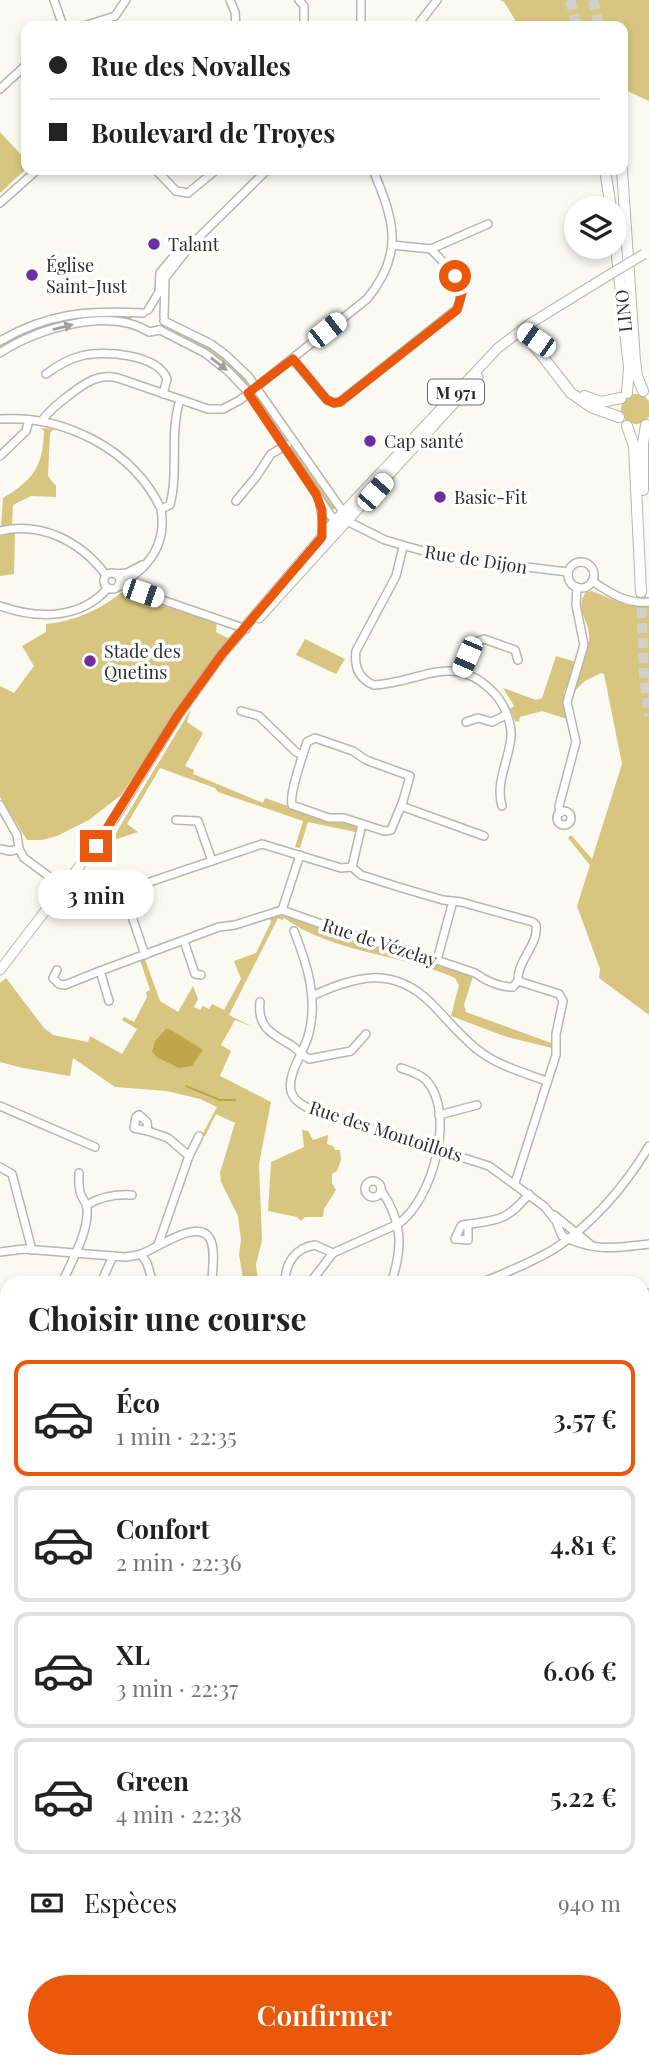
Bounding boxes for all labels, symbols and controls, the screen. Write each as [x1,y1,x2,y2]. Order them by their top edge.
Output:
text: Rue des Novalles [91,48,291,83]
text: Boulevard de Troyes [91,115,335,150]
map controls [564,196,627,259]
button: layers [564,196,627,259]
place label: Talant [168,232,220,256]
marker: Talant [146,236,162,252]
place label: Église Saint-Just [46,253,127,298]
route start [439,260,471,292]
marker: Église Saint-Just [24,267,40,283]
street label: LINO [609,289,637,333]
car [304,309,351,351]
car [513,319,560,361]
one-way arrow [52,321,74,332]
one-way arrow [210,356,228,370]
road number: M 971 [428,380,484,404]
place label: Cap santé [384,429,464,453]
marker: Cap santé [362,433,378,449]
car [354,469,397,515]
place label: Basic-Fit [454,485,527,509]
marker: Basic-Fit [432,489,448,505]
street label: Rue de Dijon [423,539,529,579]
car [120,576,167,610]
car [450,634,485,680]
place label: Stade des Quetins [104,639,181,684]
marker: Stade des Quetins [82,653,98,669]
route end [80,830,112,862]
callout: 3 min [38,870,154,920]
text: 3 min [67,879,125,910]
street label: Rue de Vézelay [320,912,440,972]
street label: Rue des Montoillots [306,1095,466,1167]
text: Choisir une course [28,1296,307,1339]
text: Éco [116,1385,160,1420]
icon: car [32,1387,95,1450]
text: 3.57 € [553,1401,617,1436]
text: 1 min · 22:35 [116,1420,237,1451]
text: Confort [116,1511,210,1546]
icon: car [32,1513,95,1576]
text: 4.81 € [550,1527,617,1562]
text: 2 min · 22:36 [116,1546,242,1577]
text: XL [116,1637,150,1672]
icon: car [32,1639,95,1702]
text: 6.06 € [543,1653,617,1688]
text: 3 min · 22:37 [116,1672,238,1703]
text: Green [116,1763,189,1798]
icon: car [32,1765,95,1828]
text: 5.22 € [550,1779,617,1814]
text: 4 min · 22:38 [116,1798,242,1829]
icon: cash [28,1884,66,1922]
text: Espèces [84,1885,177,1920]
text: 940 m [558,1887,621,1918]
button: Confirmer [28,1975,621,2055]

